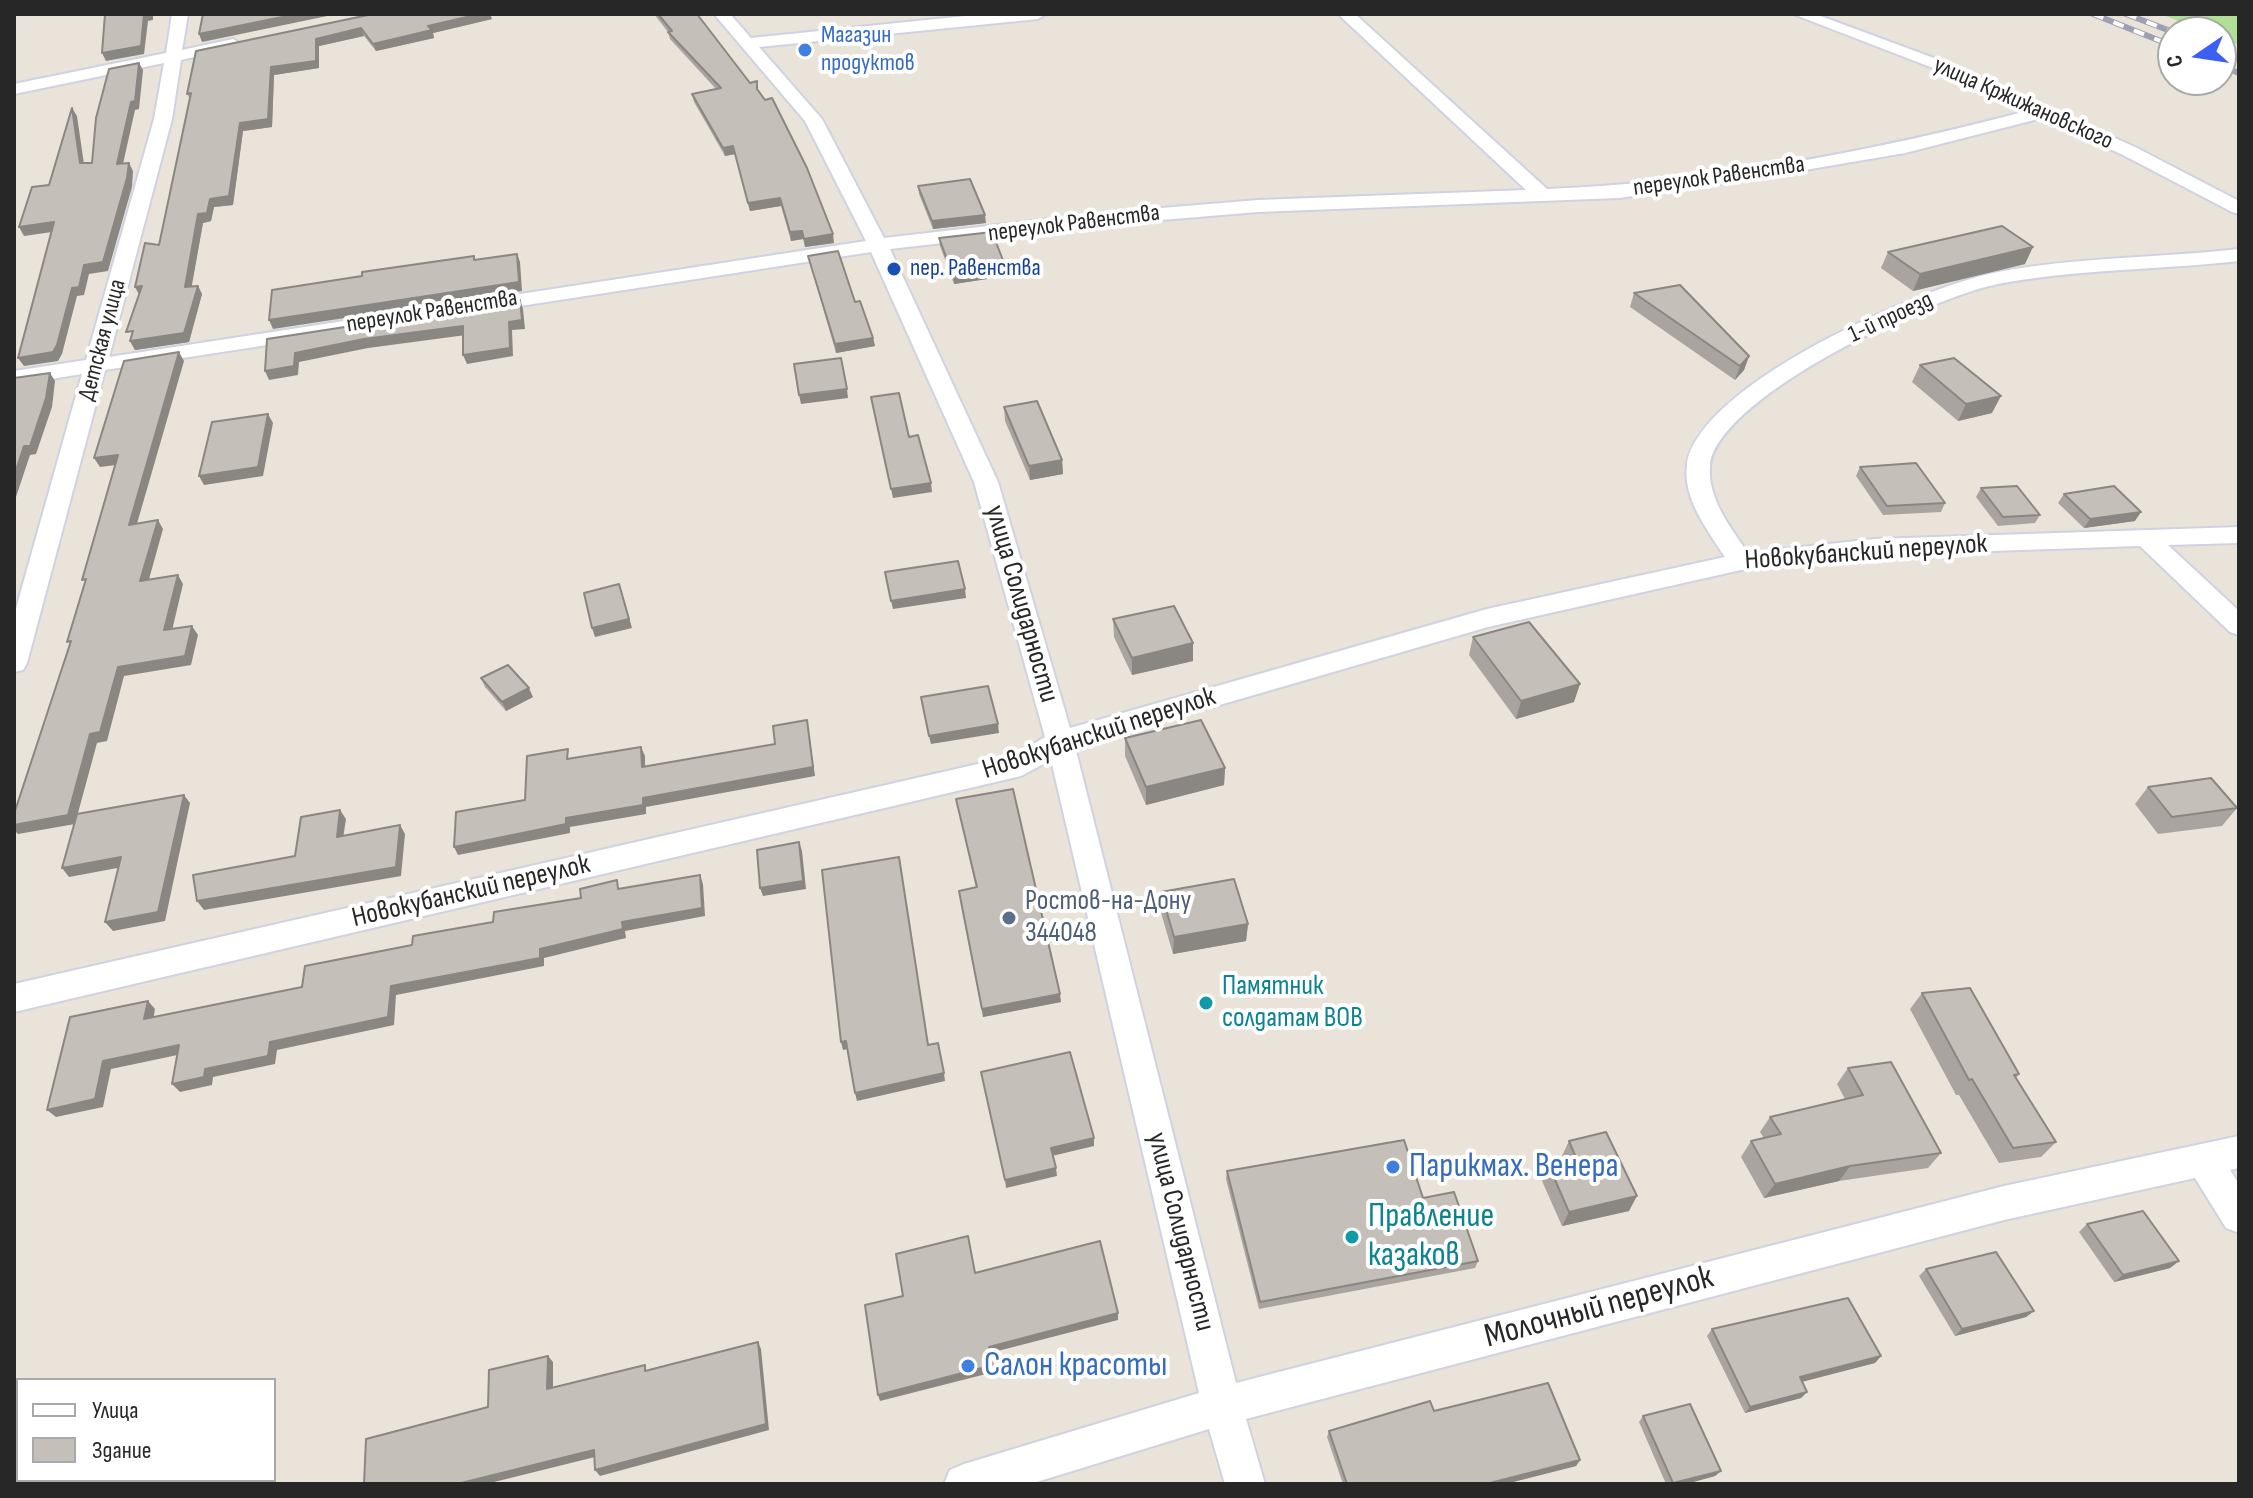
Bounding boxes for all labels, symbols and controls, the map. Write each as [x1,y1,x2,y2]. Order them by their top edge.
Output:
north arrow [2157,16,2237,96]
place label: Магазин продуктов [821,22,915,78]
marker: Магазин продуктов [796,41,814,59]
street label: улица Кржижановского [1929,51,2117,157]
text: С [2161,53,2190,70]
street label: переулок Равенства [1631,151,1807,203]
street label: переулок Равенства [987,199,1161,249]
place label: пер. Равенства [910,255,1041,283]
marker: пер. Равенства [885,260,903,278]
street label: Детская улица [73,276,133,404]
street label: переулок Равенства [344,284,520,340]
street label: 1-й проезд [1844,286,1938,350]
street label: улица Солидарности [977,502,1065,706]
street label: Новокубанский переулок [1744,528,1988,578]
street label: Новокубанский переулок [978,680,1220,788]
street label: Новокубанский переулок [349,848,593,936]
place label: Ростов-на-Дону 344048 [1025,885,1191,951]
marker: Ростов-на-Дону 344048 [1000,909,1018,927]
place label: Памятник солдатам ВОВ [1222,970,1363,1036]
marker: Памятник солдатам ВОВ [1197,994,1215,1012]
street label: улица Солидарности [1139,1129,1221,1335]
place label: Парикмах. Венера [1409,1147,1619,1187]
marker: Парикмах. Венера [1384,1158,1402,1176]
place label: Правление казаков [1368,1197,1494,1276]
marker: Правление казаков [1343,1228,1361,1246]
street label: Молочный переулок [1480,1258,1718,1358]
place label: Салон красоты [984,1346,1167,1386]
marker: Салон красоты [959,1357,977,1375]
legend [16,1378,276,1482]
text: Улица [92,1396,138,1425]
text: Здание [92,1436,151,1465]

